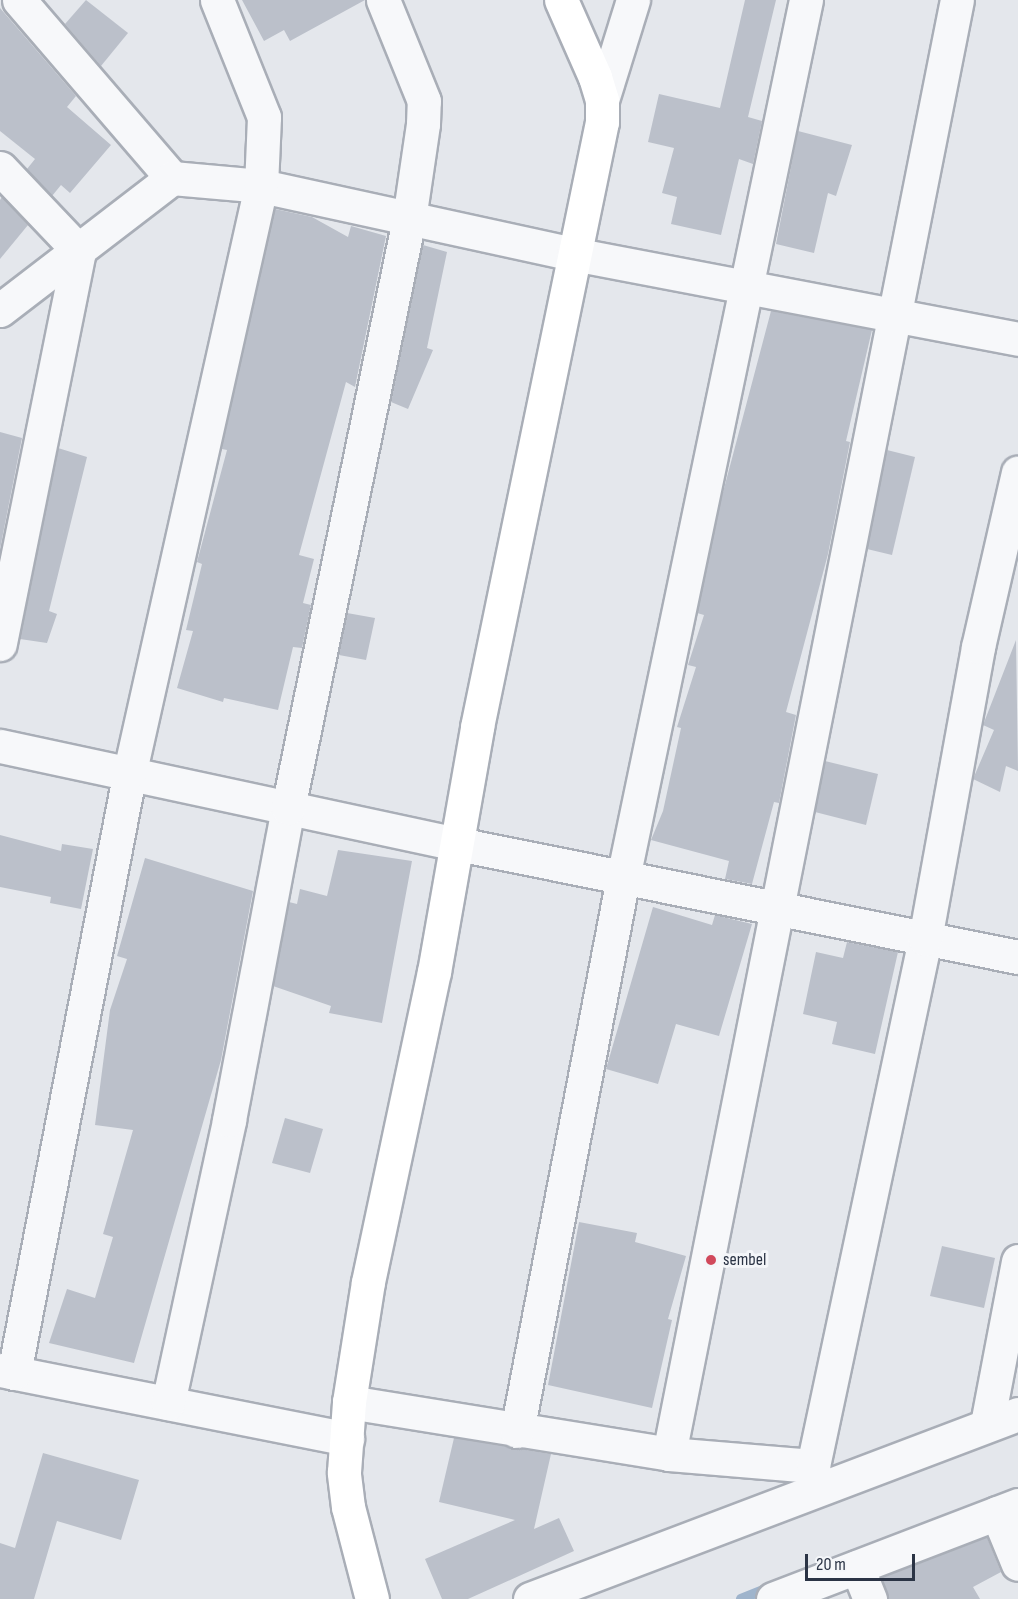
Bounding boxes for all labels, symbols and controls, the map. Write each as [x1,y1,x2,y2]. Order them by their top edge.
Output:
place label: sembel [723,1249,766,1271]
marker: sembel [704,1253,718,1267]
scale bar [808,1542,918,1580]
text: 20 m [816,1554,846,1575]

